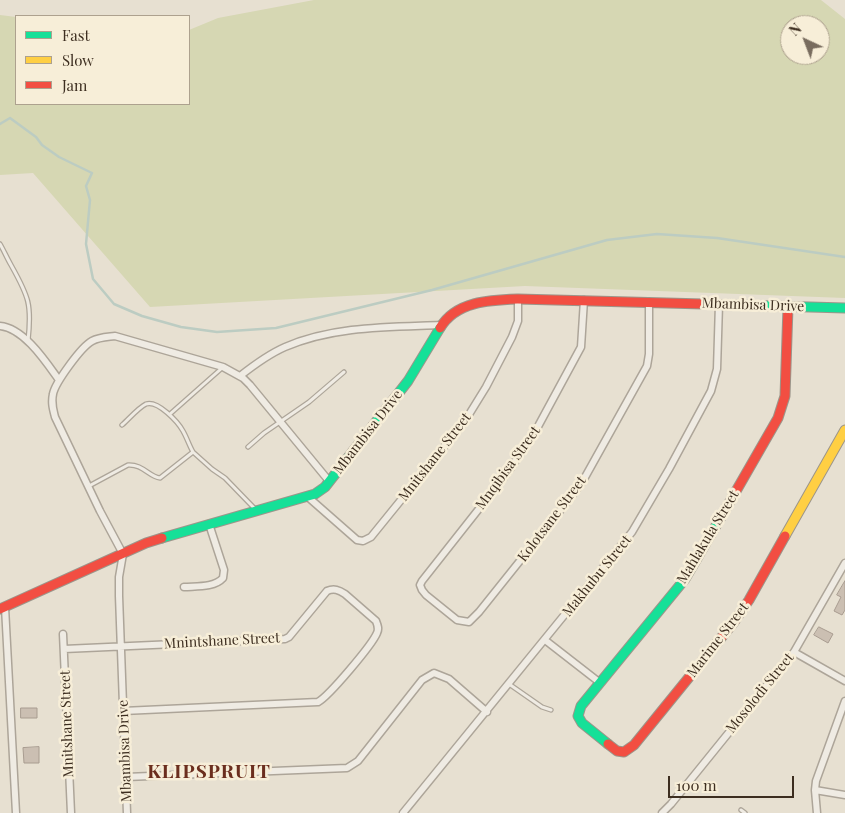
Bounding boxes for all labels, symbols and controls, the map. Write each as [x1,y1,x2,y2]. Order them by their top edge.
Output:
legend [15,15,190,105]
north arrow [780,15,830,65]
text: N [785,19,805,40]
text: Fast [62,25,90,45]
text: Slow [62,50,94,70]
text: Jam [62,75,87,95]
street label: Mbambisa Drive [702,295,804,315]
street label: Mbambisa Drive [330,386,406,478]
street label: Mnitshane Street [395,409,475,505]
street label: Mnqibisa Street [472,423,544,513]
street label: Kolotsane Street [514,473,590,565]
street label: Mahlakula Street [673,487,743,587]
street label: Makhubu Street [559,532,635,620]
street label: Marime Street [684,599,752,681]
street label: Mnintshane Street [164,630,280,652]
street label: Mosolodi Street [723,650,797,736]
street label: Mnitshane Street [57,670,77,778]
street label: Mbambisa Drive [115,700,135,802]
district label: KLIPSPRUIT [146,761,272,783]
scale bar [670,766,796,798]
text: 100 m [676,775,717,795]

